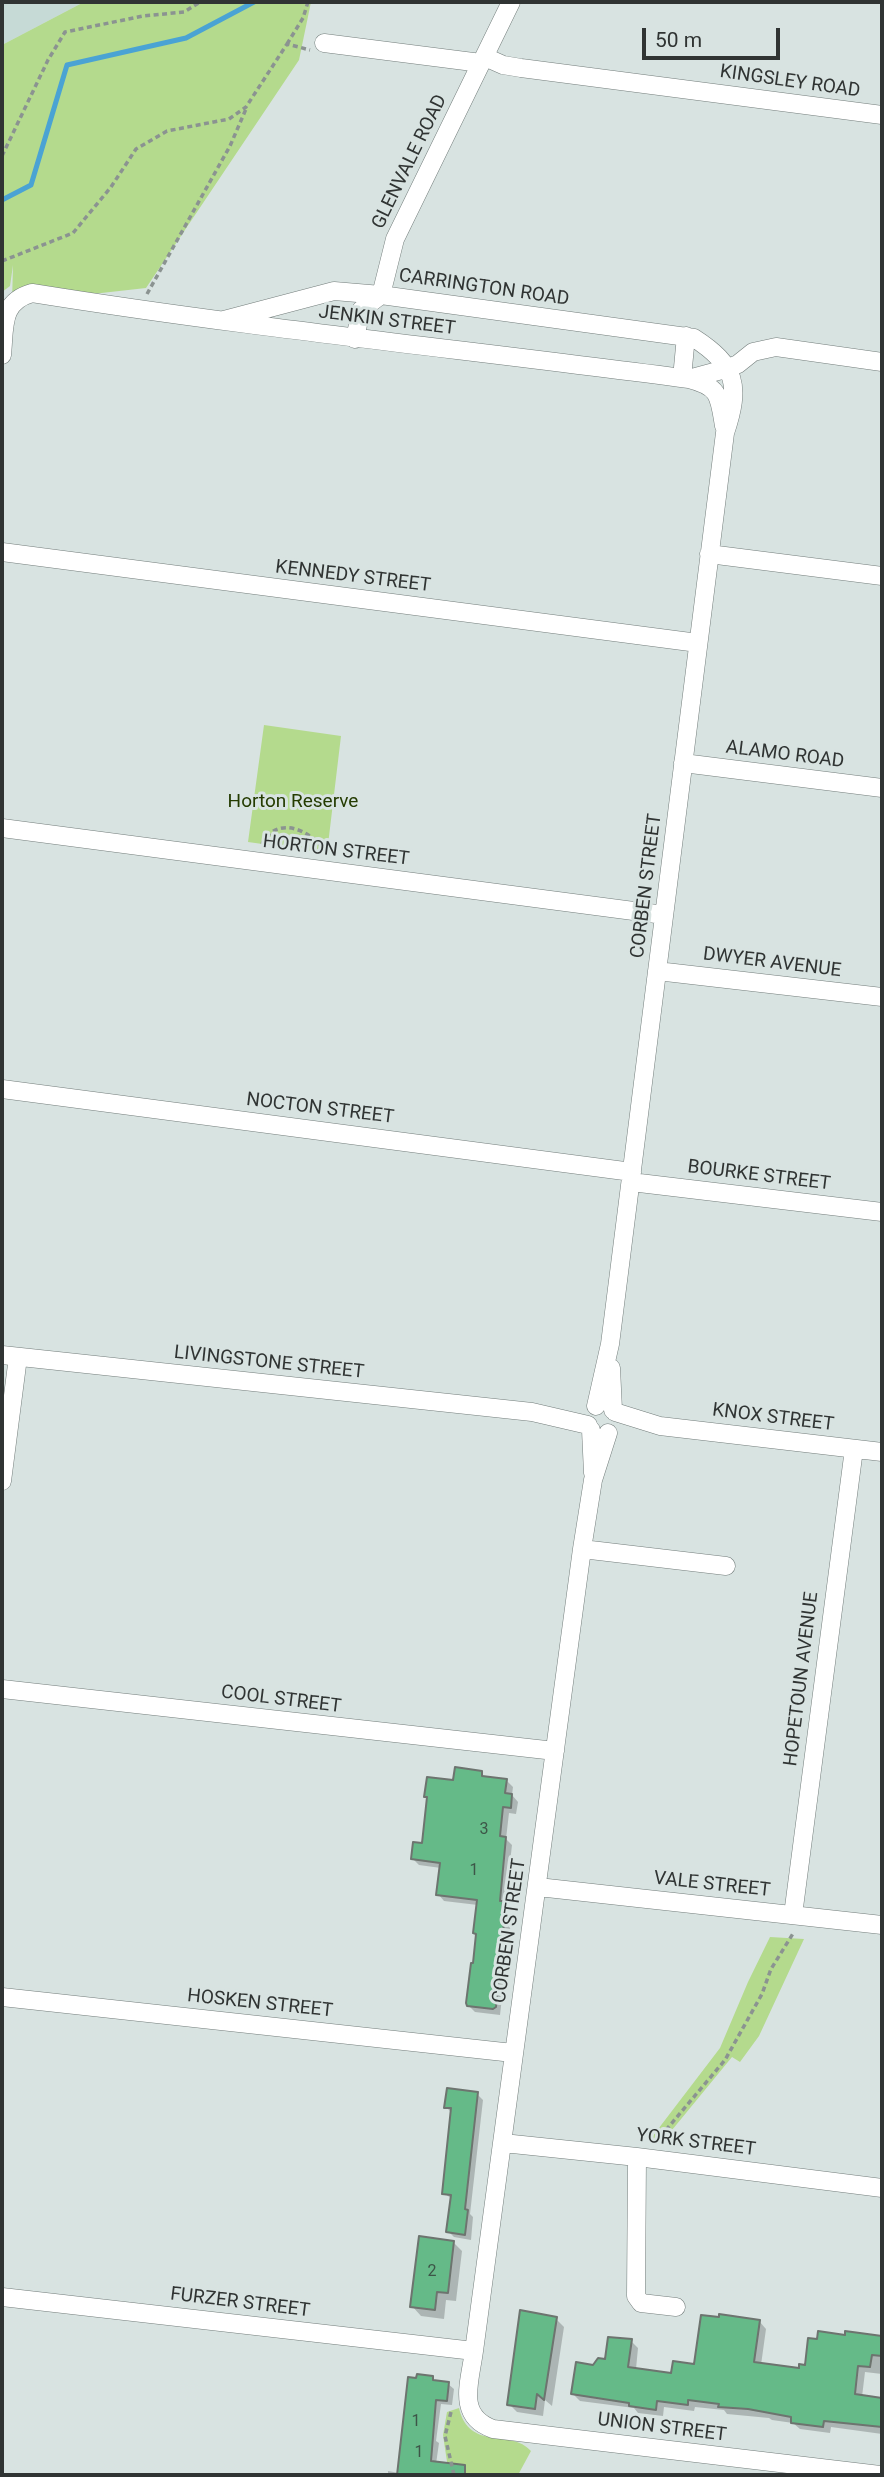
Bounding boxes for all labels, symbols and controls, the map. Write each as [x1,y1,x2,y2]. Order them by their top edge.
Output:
scale bar [646,14,784,58]
text: 50 m [655,28,702,52]
street label: KINGSLEY ROAD [718,61,862,103]
street label: GLENVALE ROAD [368,91,452,233]
street label: CARRINGTON ROAD [397,265,571,311]
street label: JENKIN STREET [317,301,457,341]
street label: KENNEDY STREET [274,556,432,598]
street label: ALAMO ROAD [725,736,845,774]
park label: Horton Reserve [228,791,358,813]
street label: CORBEN STREET [627,812,667,960]
street label: HORTON STREET [261,831,411,871]
street label: DWYER AVENUE [702,943,842,983]
street label: NOCTON STREET [245,1089,395,1129]
street label: BOURKE STREET [686,1156,832,1196]
street label: LIVINGSTONE STREET [173,1342,365,1384]
street label: KNOX STREET [711,1399,835,1437]
street label: HOPETOUN AVENUE [780,1591,824,1767]
street label: COOL STREET [220,1681,342,1719]
house number: 3 [480,1820,488,1840]
street label: CORBEN STREET [489,1857,531,2005]
house number: 1 [470,1861,478,1881]
street label: VALE STREET [653,1868,771,1902]
street label: HOSKEN STREET [186,1985,334,2023]
street label: YORK STREET [635,2124,757,2162]
house number: 2 [428,2262,436,2282]
street label: FURZER STREET [169,2283,311,2323]
street label: UNION STREET [596,2409,728,2447]
house number: 1 [412,2412,420,2432]
house number: 1 [415,2443,423,2463]

